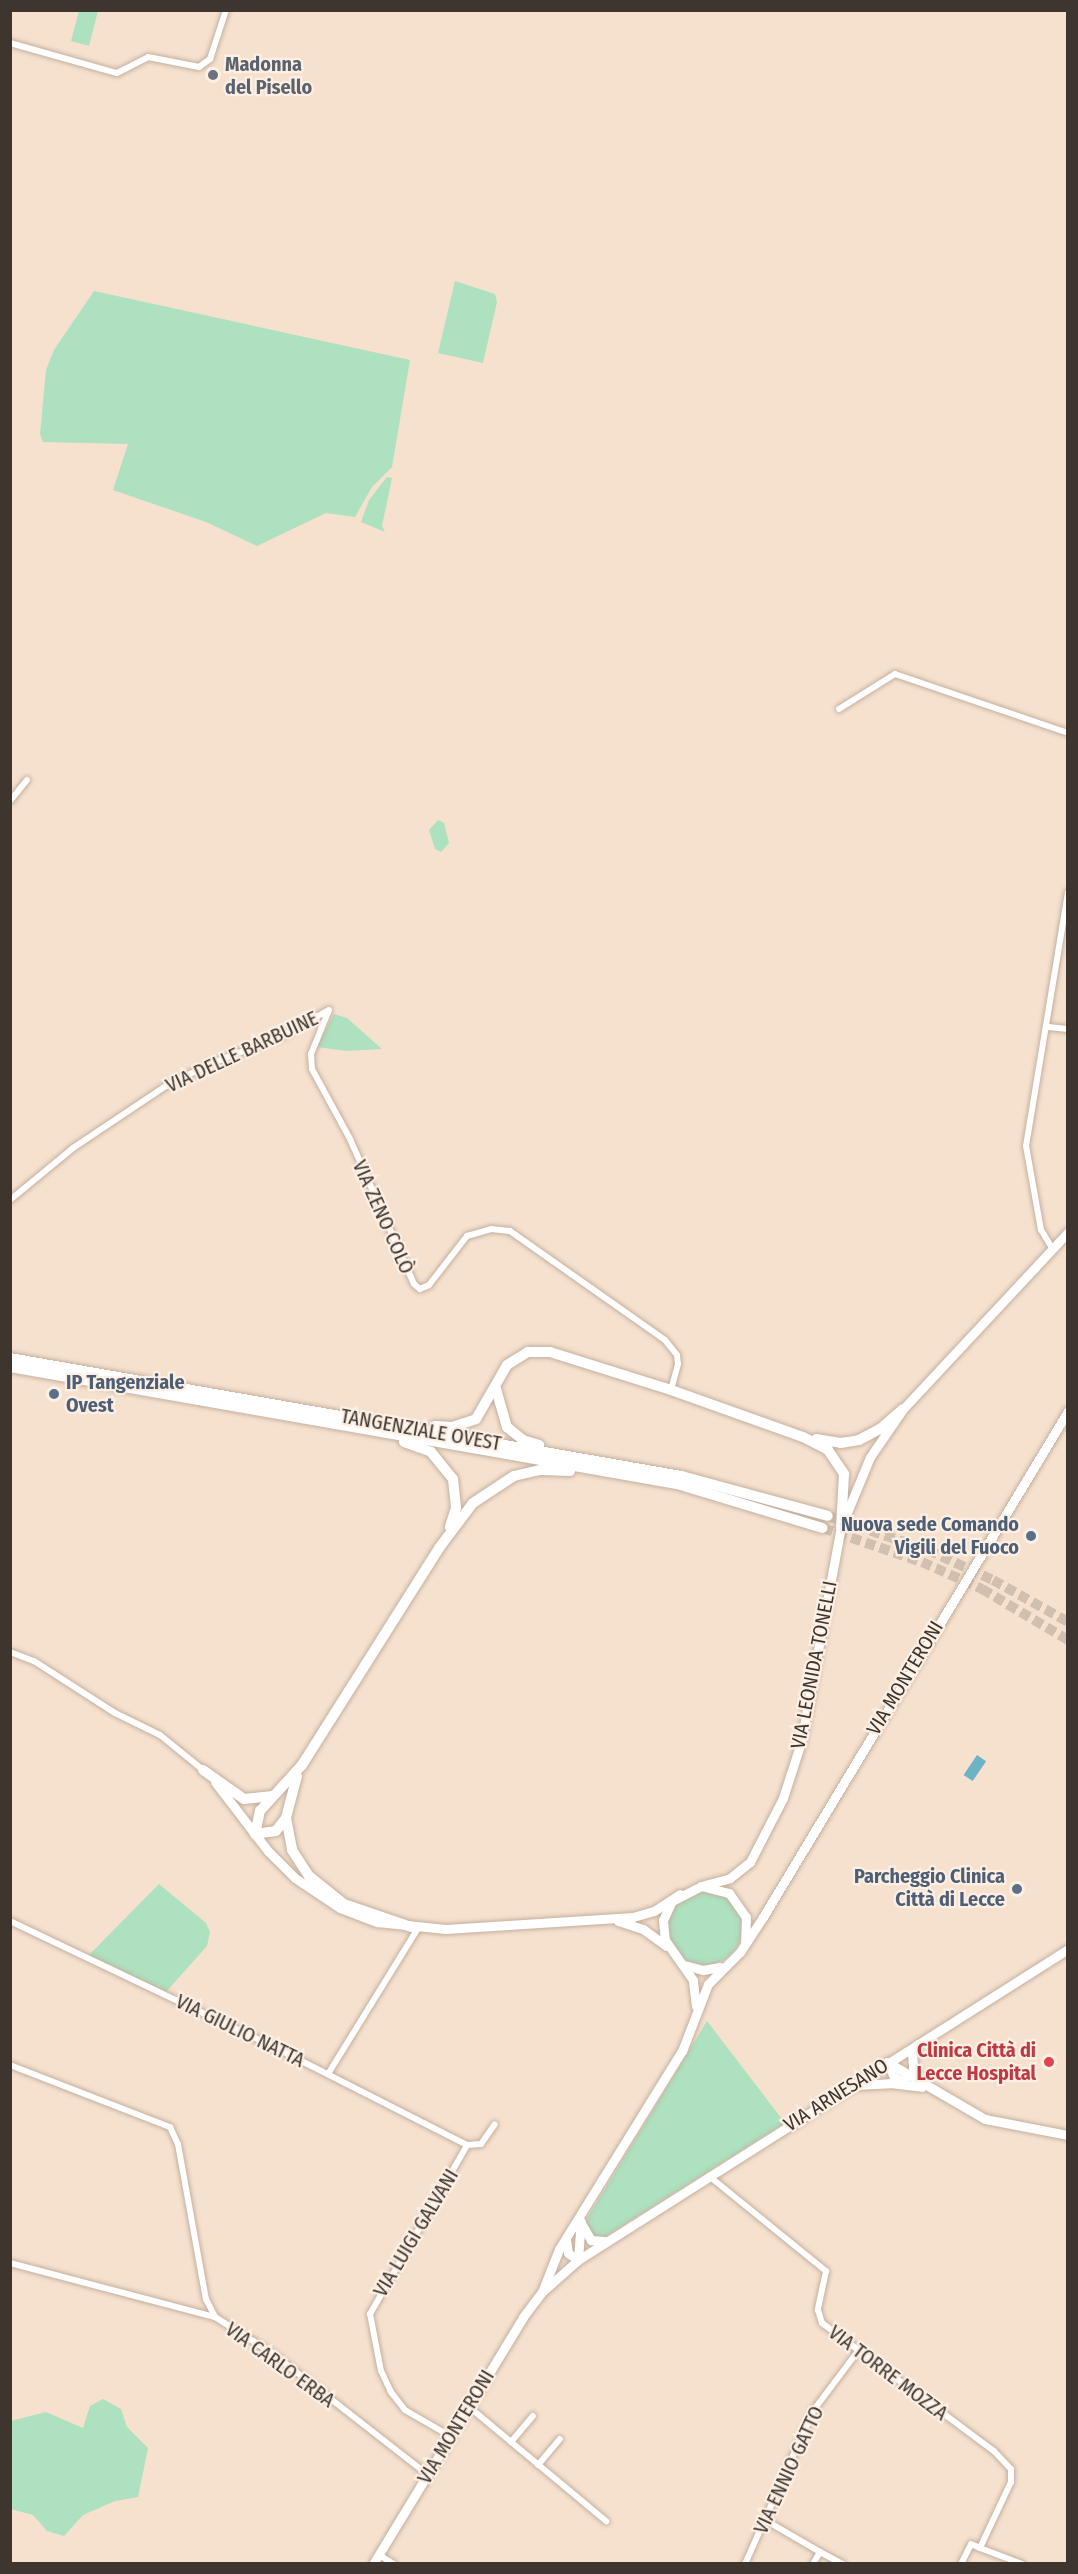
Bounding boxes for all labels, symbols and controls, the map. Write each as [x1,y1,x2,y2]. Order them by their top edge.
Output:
place label: Madonna del Pisello [225,52,312,99]
marker: Madonna del Pisello [206,68,220,82]
street label: VIA DELLE BARBUINE [162,1006,322,1098]
street label: VIA ZENO COLÒ [347,1157,419,1277]
place label: IP Tangenziale Ovest [66,1370,185,1417]
marker: IP Tangenziale Ovest [47,1387,61,1401]
street label: TANGENZIALE OVEST [339,1404,503,1456]
place label: Nuova sede Comando Vigili del Fuoco [841,1512,1019,1559]
marker: Nuova sede Comando Vigili del Fuoco [1024,1529,1038,1543]
street label: VIA LEONIDA TONELLI [786,1579,842,1751]
street label: VIA MONTERONI [862,1617,948,1739]
place label: Parcheggio Clinica Città di Lecce [854,1865,1005,1912]
marker: Parcheggio Clinica Città di Lecce [1010,1882,1024,1896]
street label: VIA GIULIO NATTA [172,1989,308,2073]
place label: Clinica Città di Lecce Hospital [916,2038,1036,2085]
street label: VIA ARNESANO [779,2053,893,2137]
marker: Clinica Città di Lecce Hospital [1040,2053,1058,2071]
street label: VIA LUIGI GALVANI [368,2165,464,2301]
street label: VIA CARLO ERBA [221,2317,339,2413]
street label: VIA TORRE MOZZA [824,2320,952,2426]
street label: VIA MONTERONI [413,2366,499,2488]
street label: VIA ENNIO GATTO [749,2402,829,2538]

